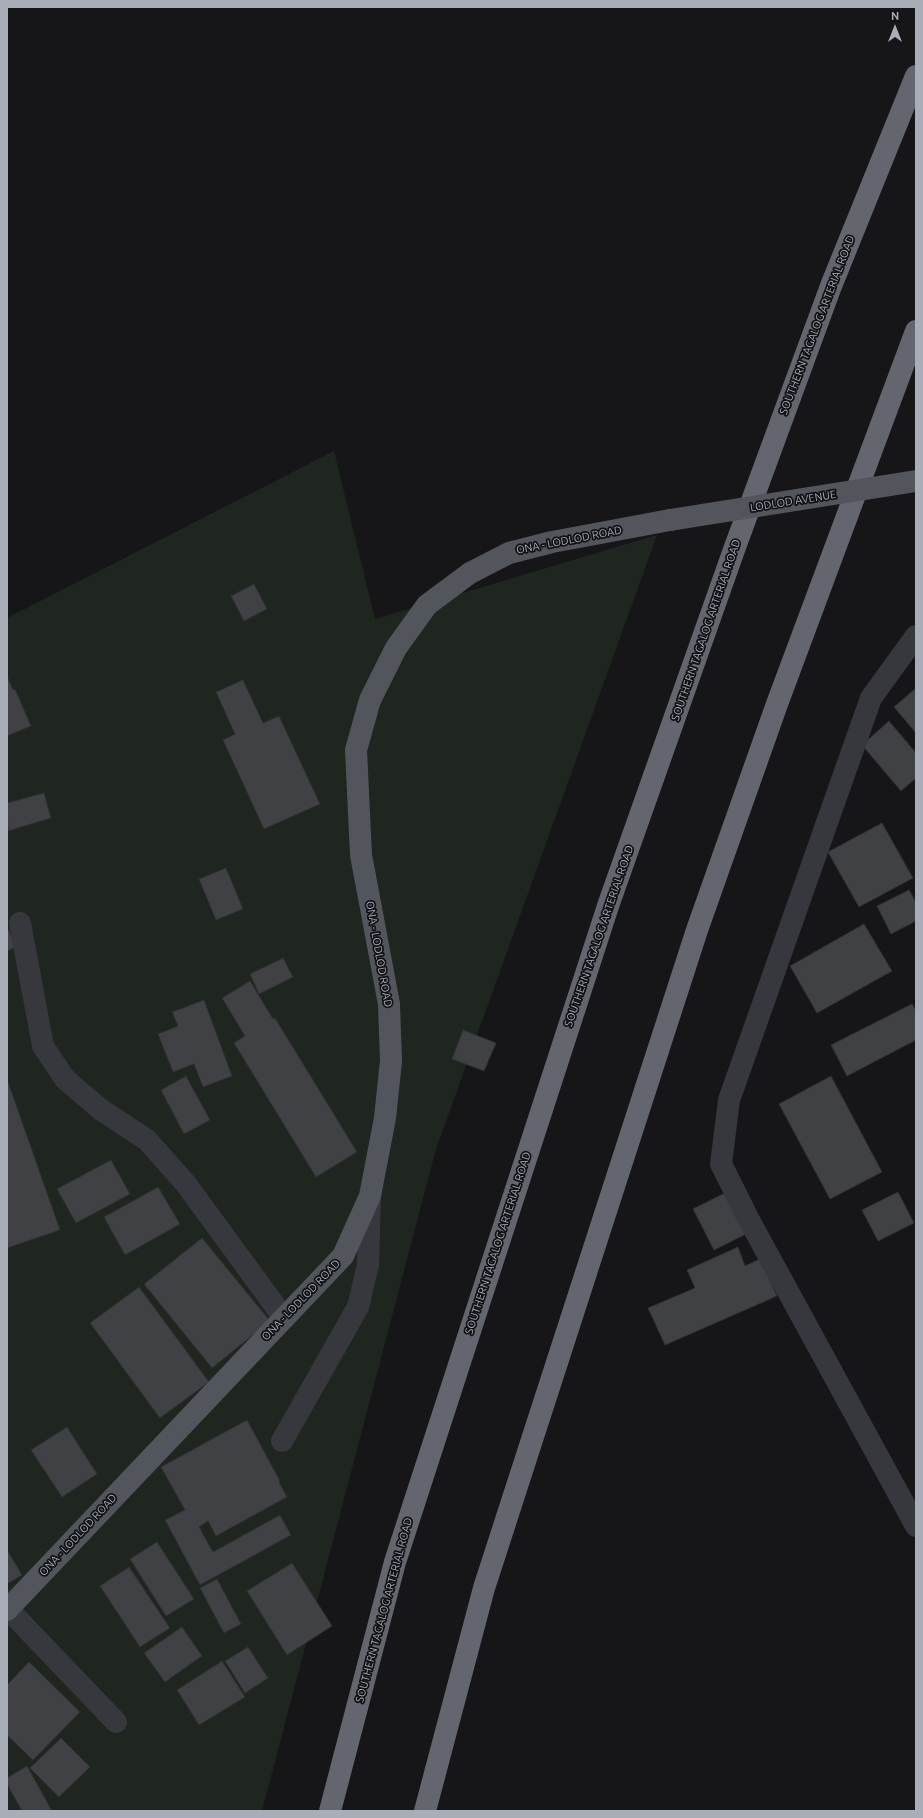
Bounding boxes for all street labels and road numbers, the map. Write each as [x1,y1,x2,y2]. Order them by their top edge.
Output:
street label: SOUTHERN TAGALOG ARTERIAL ROAD [777,233,857,417]
street label: LODLOD AVENUE [749,488,837,514]
street label: ONA - LODLOD ROAD [515,523,623,557]
street label: SOUTHERN TAGALOG ARTERIAL ROAD [669,538,743,722]
street label: SOUTHERN TAGALOG ARTERIAL ROAD [562,844,636,1028]
street label: ONA - LODLOD ROAD [363,900,395,1008]
street label: SOUTHERN TAGALOG ARTERIAL ROAD [462,1150,534,1336]
street label: ONA - LODLOD ROAD [259,1257,343,1343]
street label: ONA - LODLOD ROAD [36,1491,120,1579]
street label: SOUTHERN TAGALOG ARTERIAL ROAD [353,1516,415,1704]

